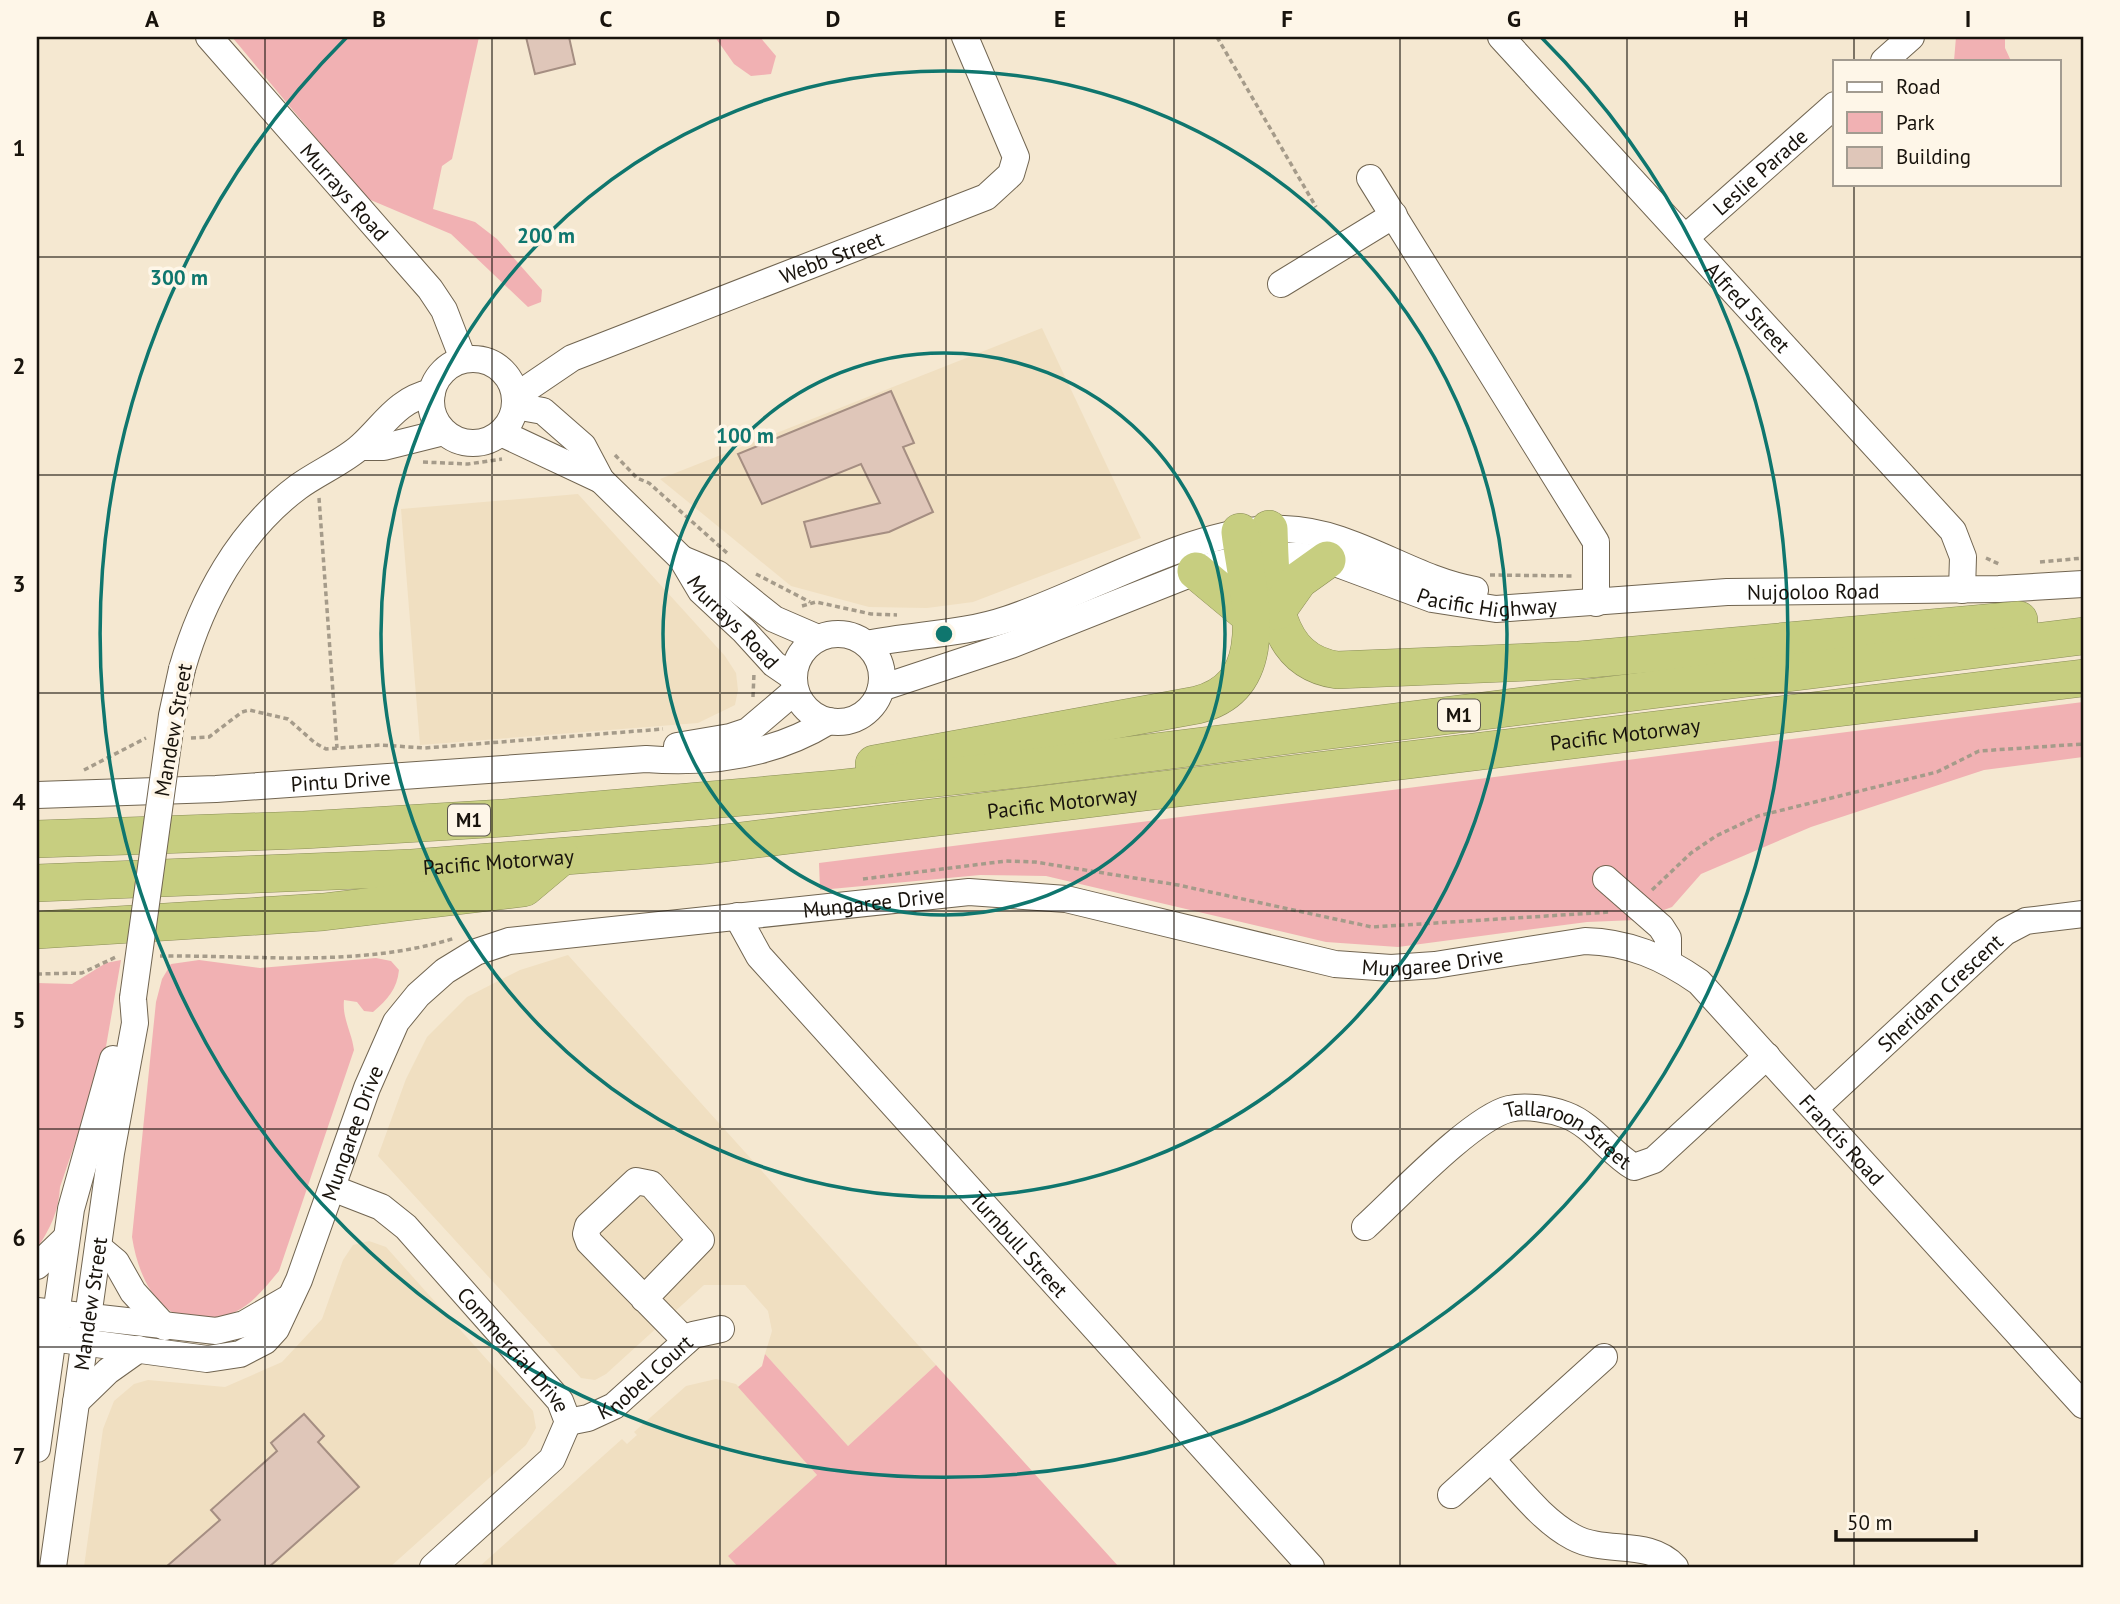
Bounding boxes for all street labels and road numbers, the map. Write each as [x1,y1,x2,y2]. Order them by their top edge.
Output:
street label: Leslie Parade [1707,122,1813,221]
street label: Murrays Road [295,137,395,246]
street label: Webb Street [776,225,887,289]
street label: Alfred Street [1700,256,1796,358]
street label: Murrays Road [681,570,785,675]
street label: Nujooloo Road [1747,577,1880,605]
street label: Pacific Highway [1413,581,1558,623]
street label: Mandew Street [148,661,198,799]
road number: M1 [1438,700,1480,730]
street label: Pacific Motorway [1548,711,1702,756]
street label: Pintu Drive [290,763,391,797]
street label: Pacific Motorway [985,779,1139,825]
road number: M1 [448,804,490,835]
street label: Pacific Motorway [422,842,575,881]
street label: Mungaree Drive [801,881,946,923]
street label: Sheridan Crescent [1871,928,2008,1057]
street label: Mungaree Drive [1361,941,1505,982]
street label: Mungaree Drive [315,1061,389,1204]
street label: Francis Road [1794,1088,1890,1191]
street label: Tallaroon Street [1501,1094,1637,1175]
street label: Turnbull Street [965,1186,1074,1303]
street label: Mandew Street [67,1235,113,1372]
street label: Commercial Drive [452,1281,576,1416]
street label: Knobel Court [593,1329,698,1425]

